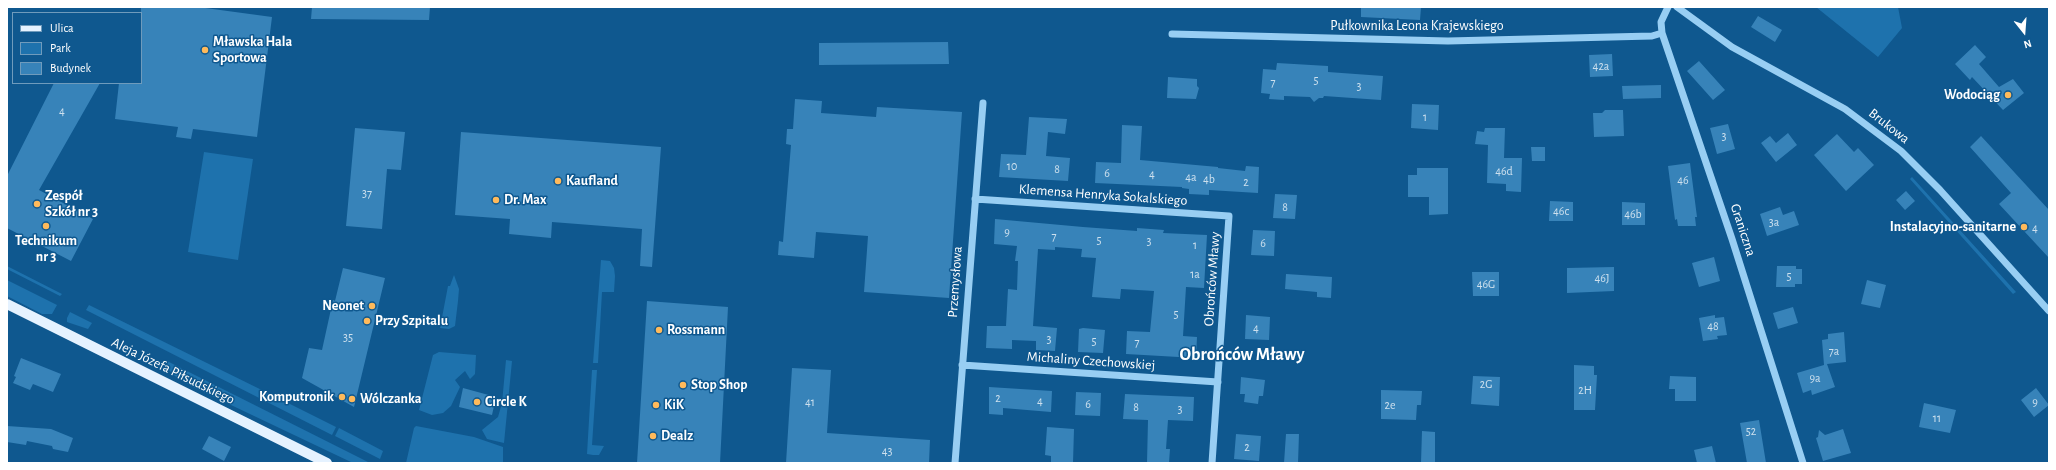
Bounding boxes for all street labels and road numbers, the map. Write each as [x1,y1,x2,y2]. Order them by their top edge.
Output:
street label: Pułkownika Leona Krajewskiego [1330,18,1504,34]
street label: Brukowa [1865,105,1913,147]
street label: Klemensa Henryka Sokalskiego [1018,181,1188,209]
street label: Graniczna [1727,202,1759,258]
street label: Obrońców Mławy [1200,231,1224,327]
street label: Przemysłowa [944,246,966,318]
street label: Aleja Józefa Piłsudskiego [109,334,237,408]
street label: Michaliny Czechowskiej [1026,348,1156,374]

